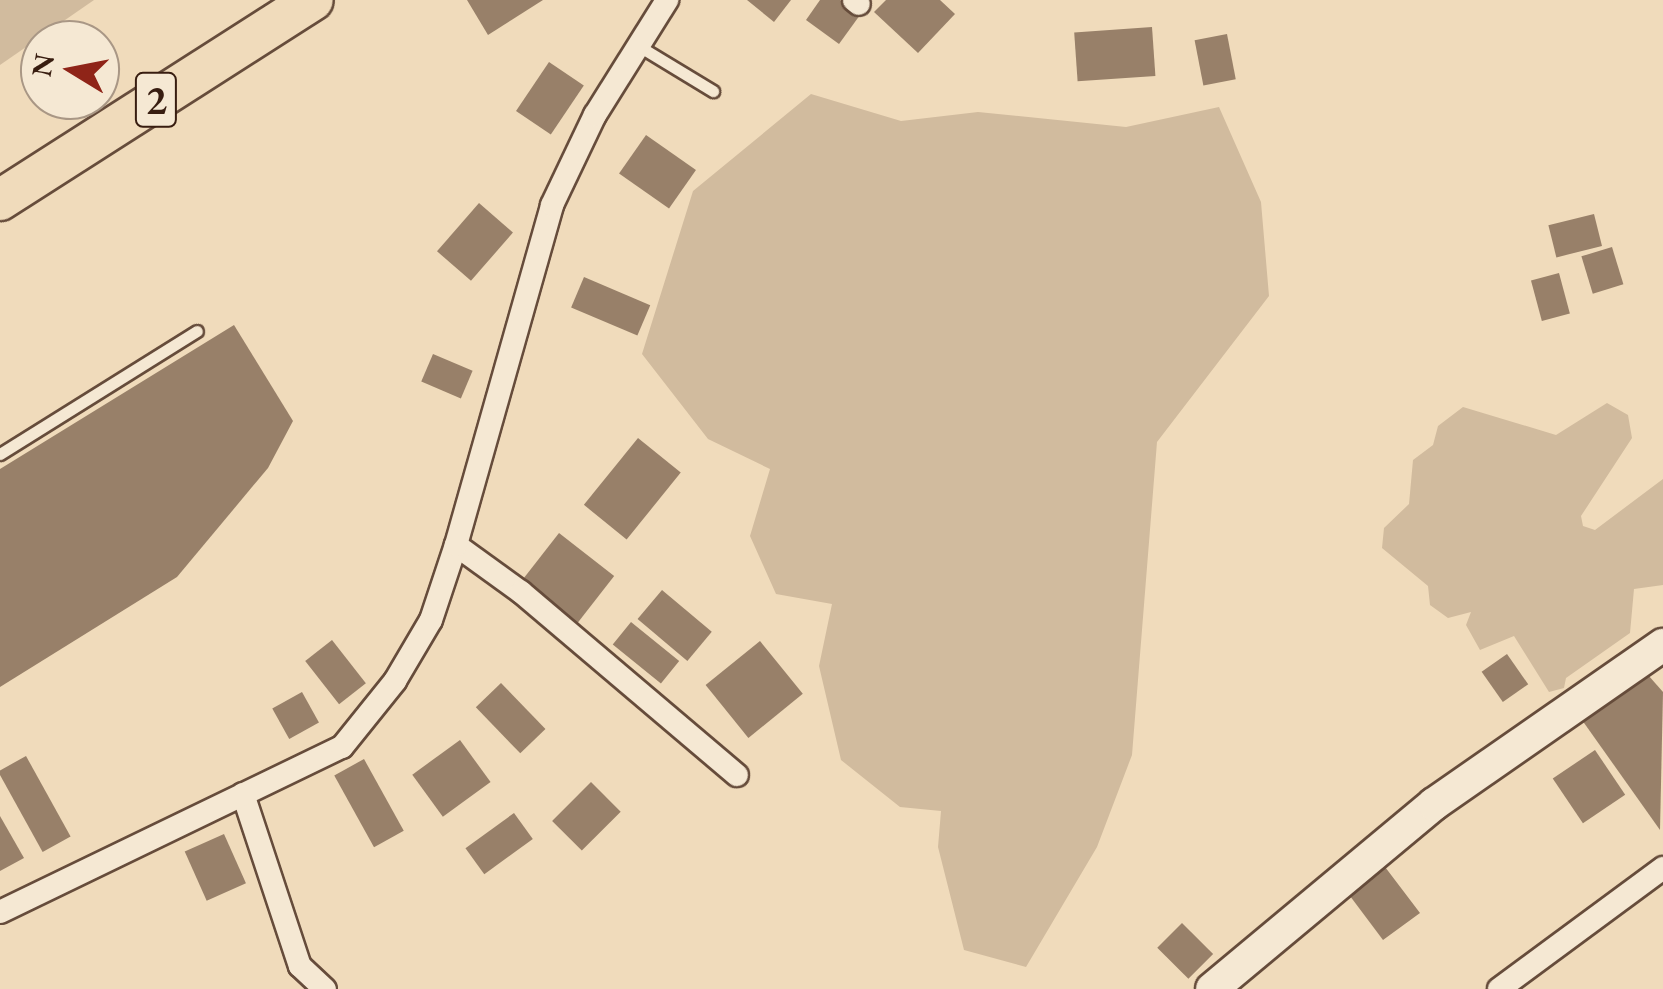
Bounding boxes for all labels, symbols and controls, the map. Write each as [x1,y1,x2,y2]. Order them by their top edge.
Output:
north arrow [20,20,120,120]
text: N [23,51,62,79]
road number: 2 [134,63,178,137]

